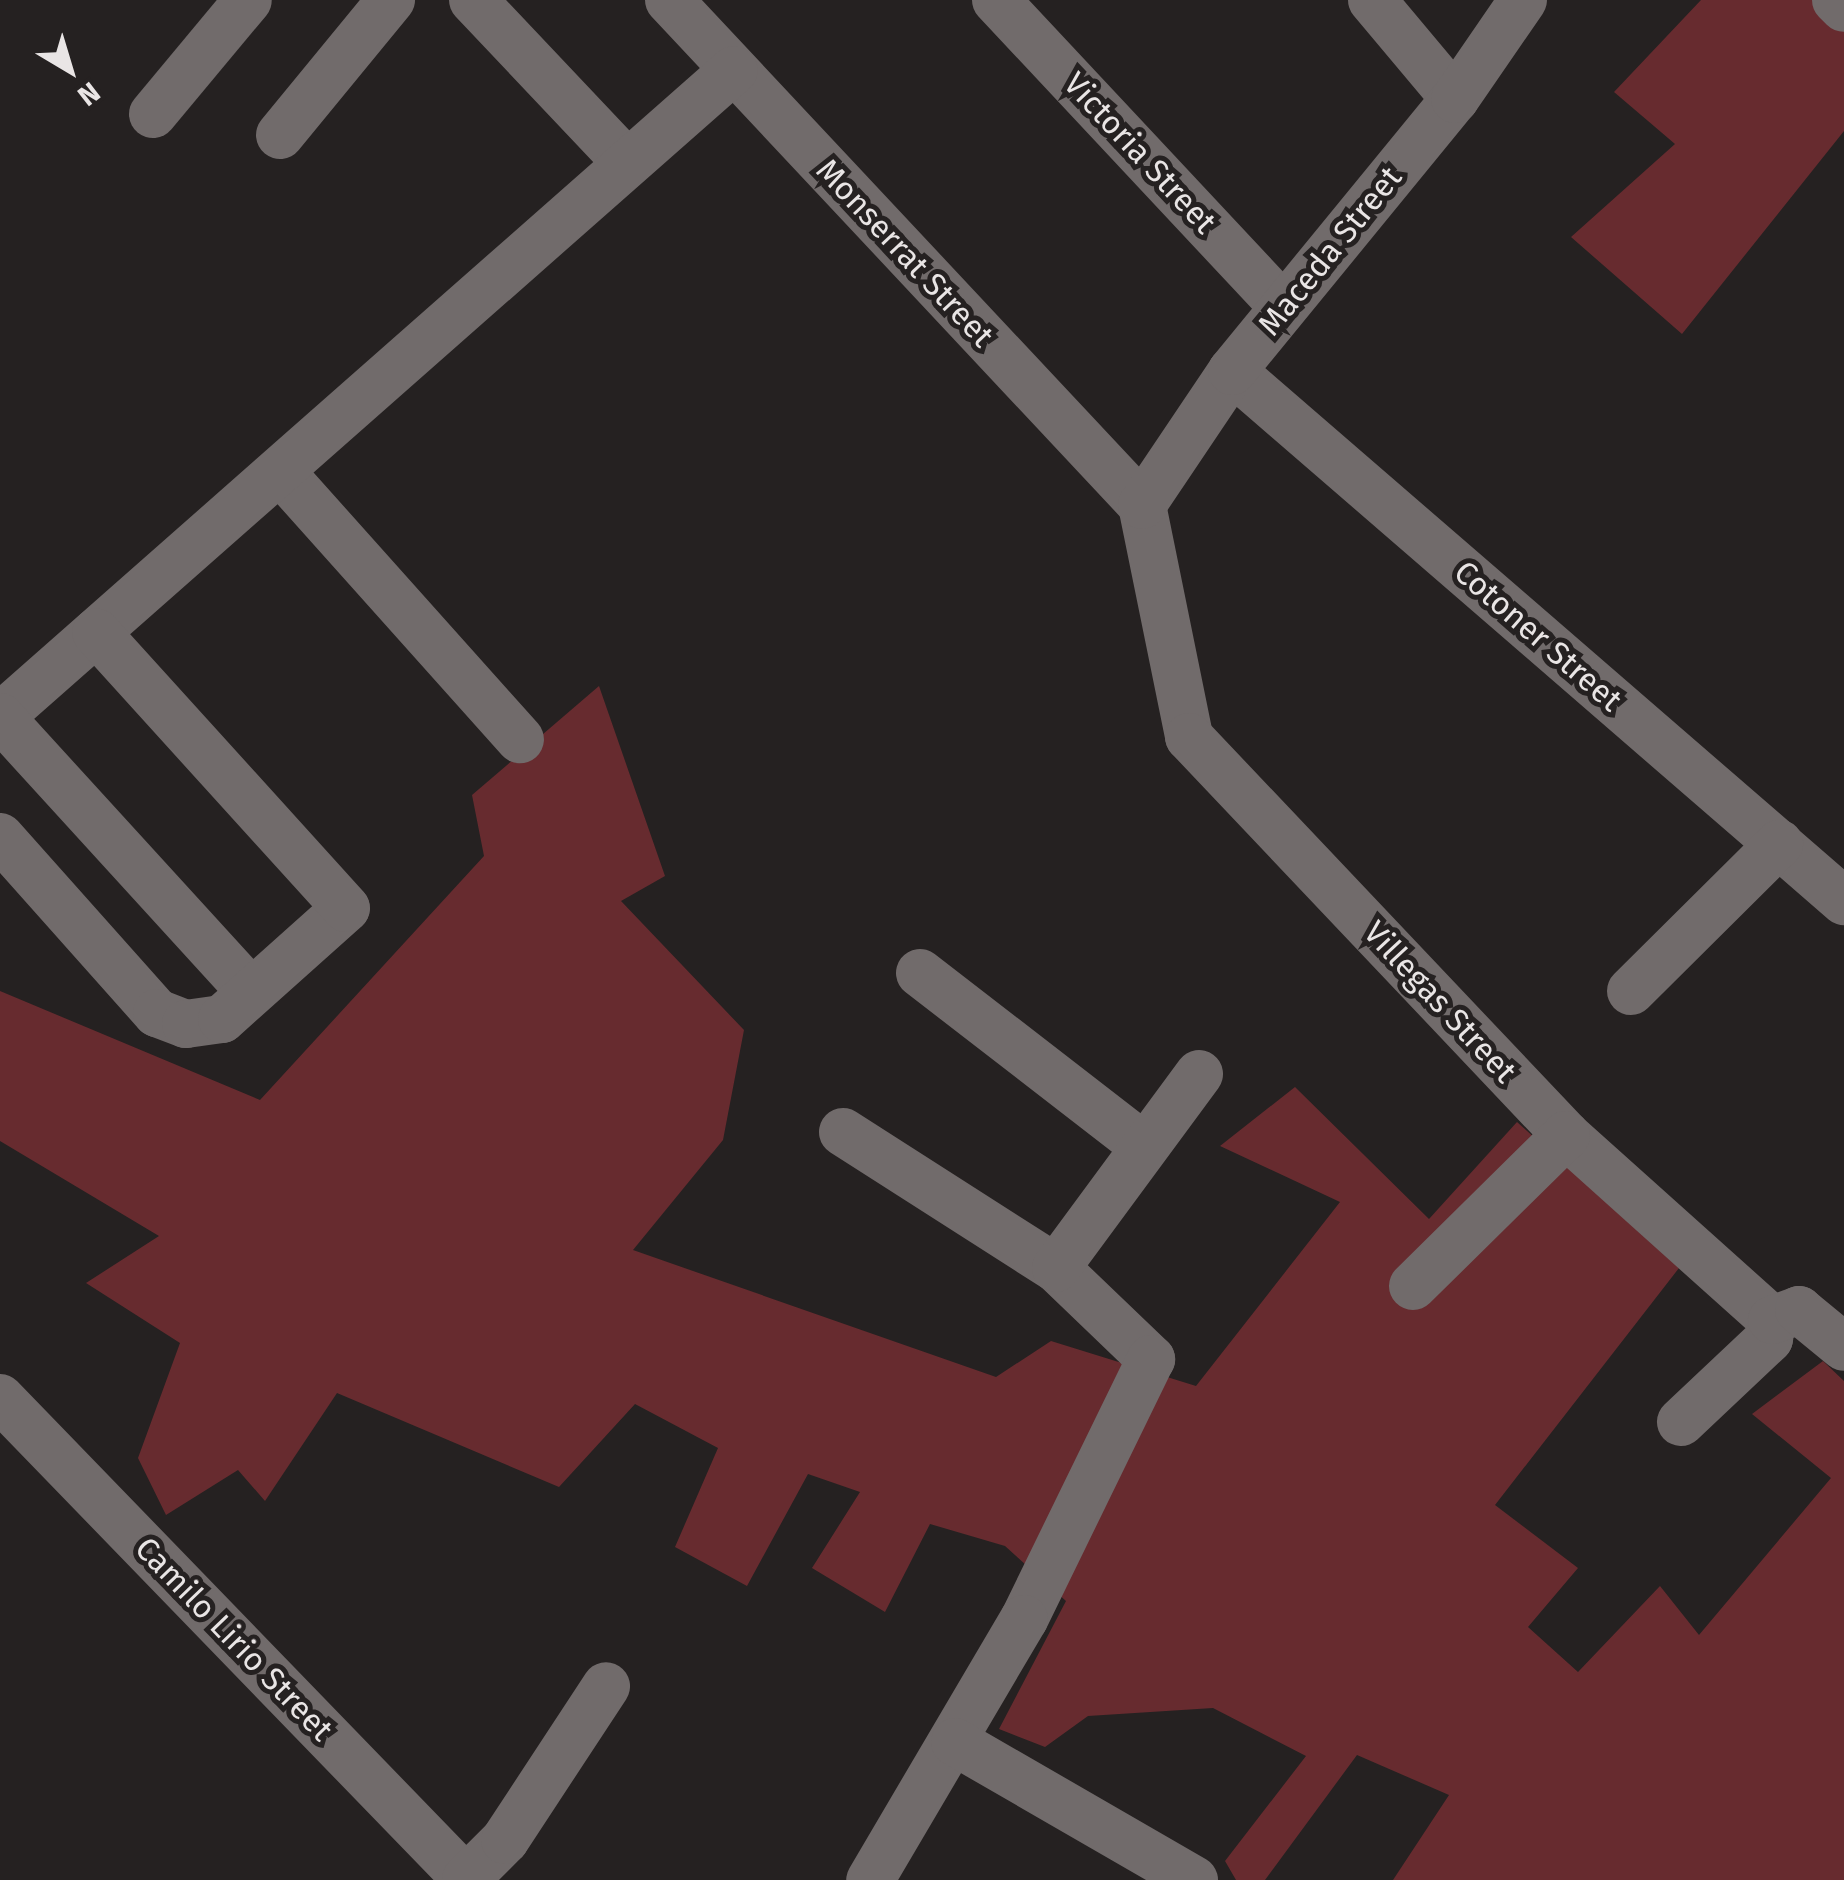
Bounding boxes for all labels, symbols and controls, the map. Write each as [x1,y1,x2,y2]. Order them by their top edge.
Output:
north arrow [20,20,120,120]
street label: Victoria Street [1056,65,1224,241]
text: N [71,75,106,113]
street label: Monserrat Street [808,151,1002,355]
street label: Maceda Street [1250,159,1410,343]
street label: Cotoner Street [1446,553,1630,719]
street label: Villegas Street [1356,914,1524,1090]
street label: Camilo Lirio Street [127,1529,341,1749]

